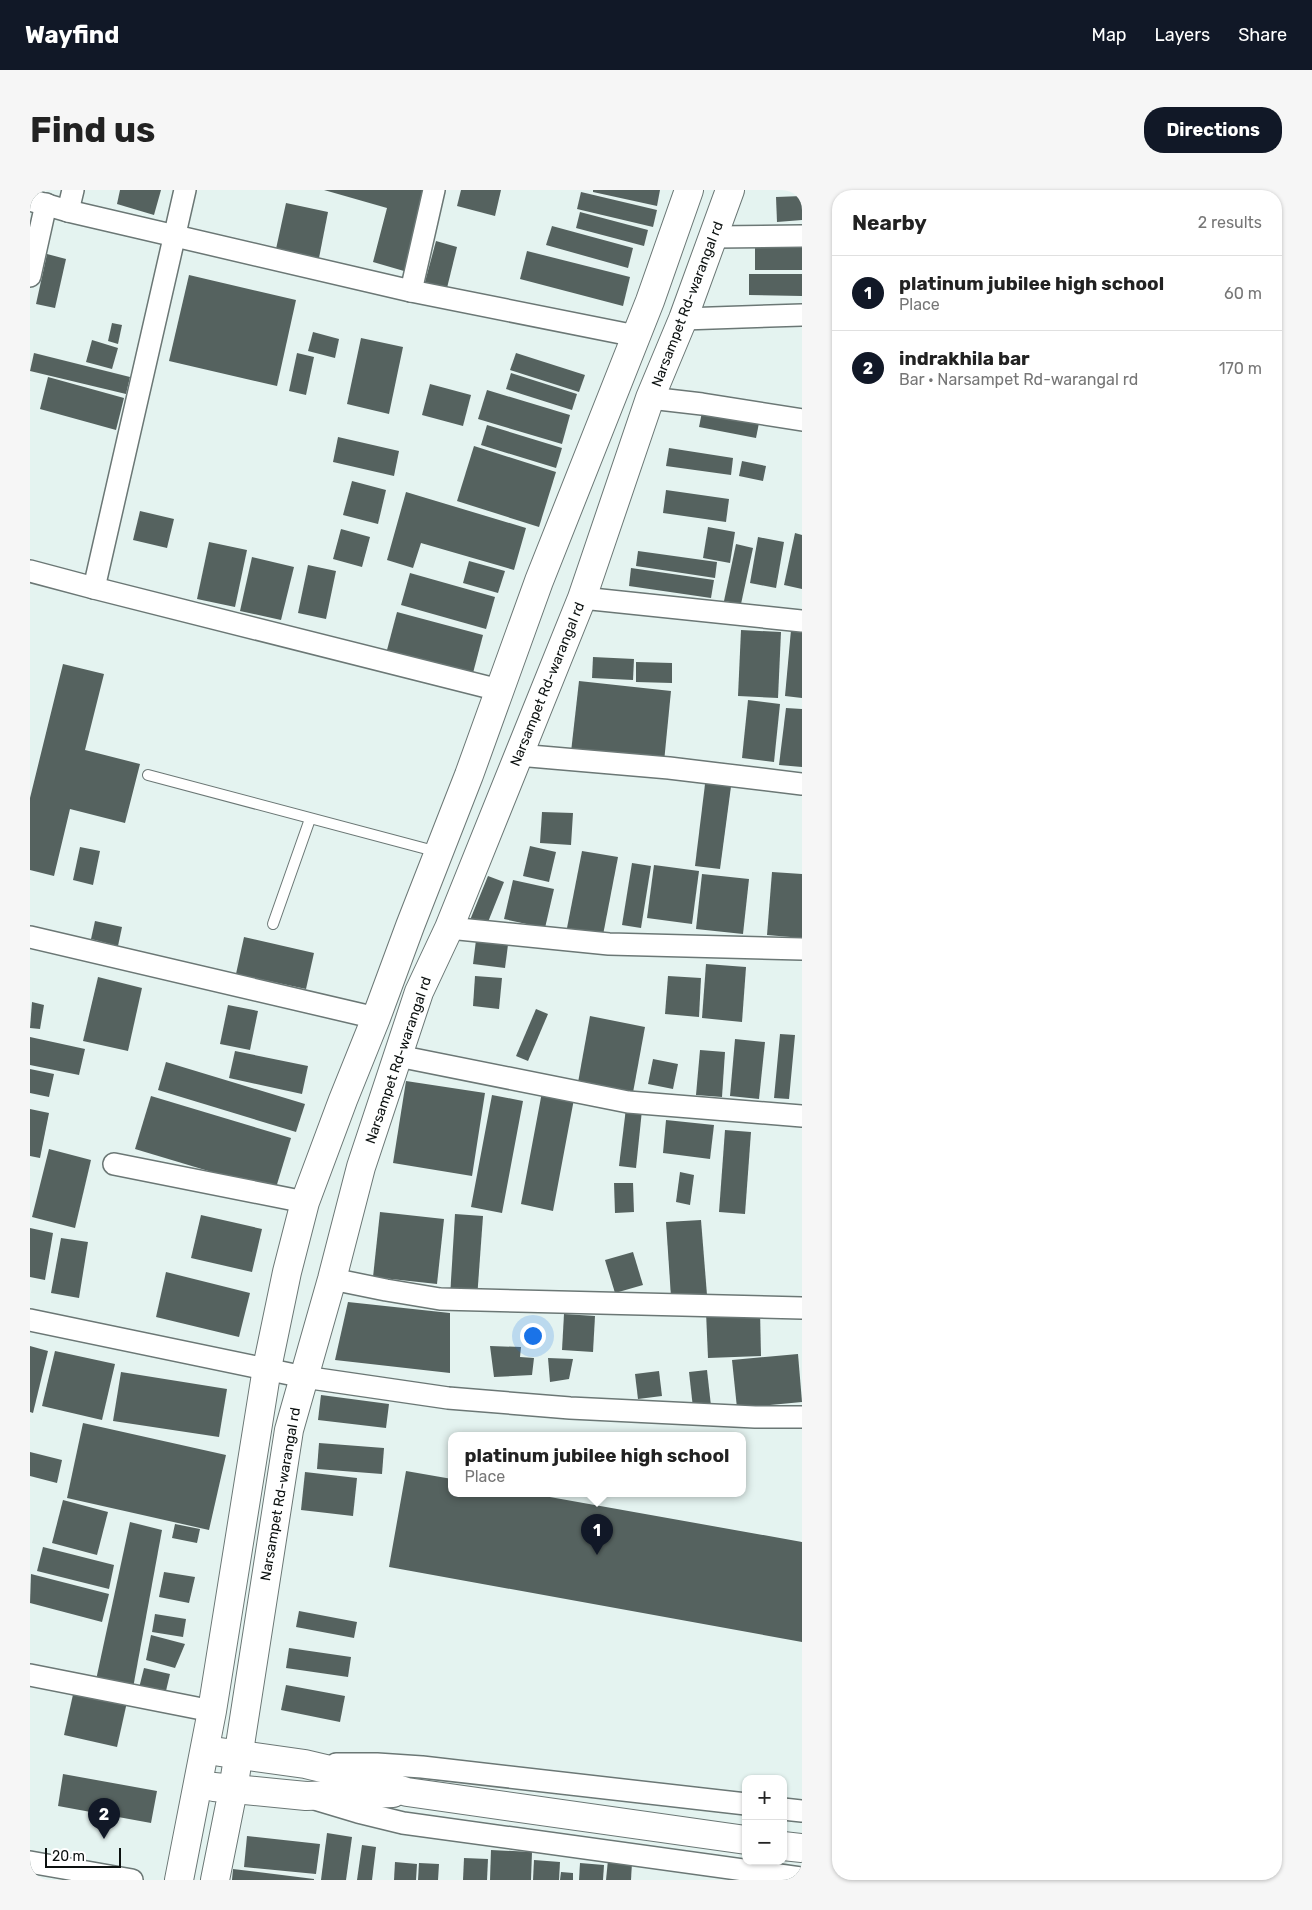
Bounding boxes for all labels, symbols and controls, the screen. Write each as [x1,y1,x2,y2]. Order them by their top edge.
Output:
text: Wayfind [25,21,119,49]
text: Map [1092,24,1127,46]
text: Layers [1155,24,1210,46]
text: Share [1238,24,1287,46]
button: Directions [1144,107,1282,153]
text: Find us [30,109,155,151]
text: Nearby [852,210,927,235]
text: 2 results [1198,213,1262,232]
street label: Narsampet Rd-warangal rd [648,219,727,389]
text: platinum jubilee high school [899,272,1164,295]
text: 1 [864,284,872,303]
text: 60 m [1224,284,1262,303]
text: Place [899,295,940,314]
text: indrakhila bar [899,347,1030,370]
text: 2 [863,359,873,378]
text: 170 m [1219,359,1262,378]
text: Bar · Narsampet Rd-warangal rd [899,370,1138,389]
street label: Narsampet Rd-warangal rd [507,600,588,769]
street label: Narsampet Rd-warangal rd [362,974,435,1146]
your location [520,1323,546,1349]
street label: Narsampet Rd-warangal rd [257,1406,304,1582]
popup [448,1432,746,1497]
text: platinum jubilee high school [464,1444,730,1467]
text: Place [464,1467,505,1486]
pin: 1 [581,1514,613,1555]
map controls [742,1775,787,1865]
button: + [742,1775,787,1820]
pin: 2 [88,1798,120,1839]
button: − [742,1820,787,1865]
scale bar [45,1845,121,1868]
text: 20 m [52,1848,85,1865]

